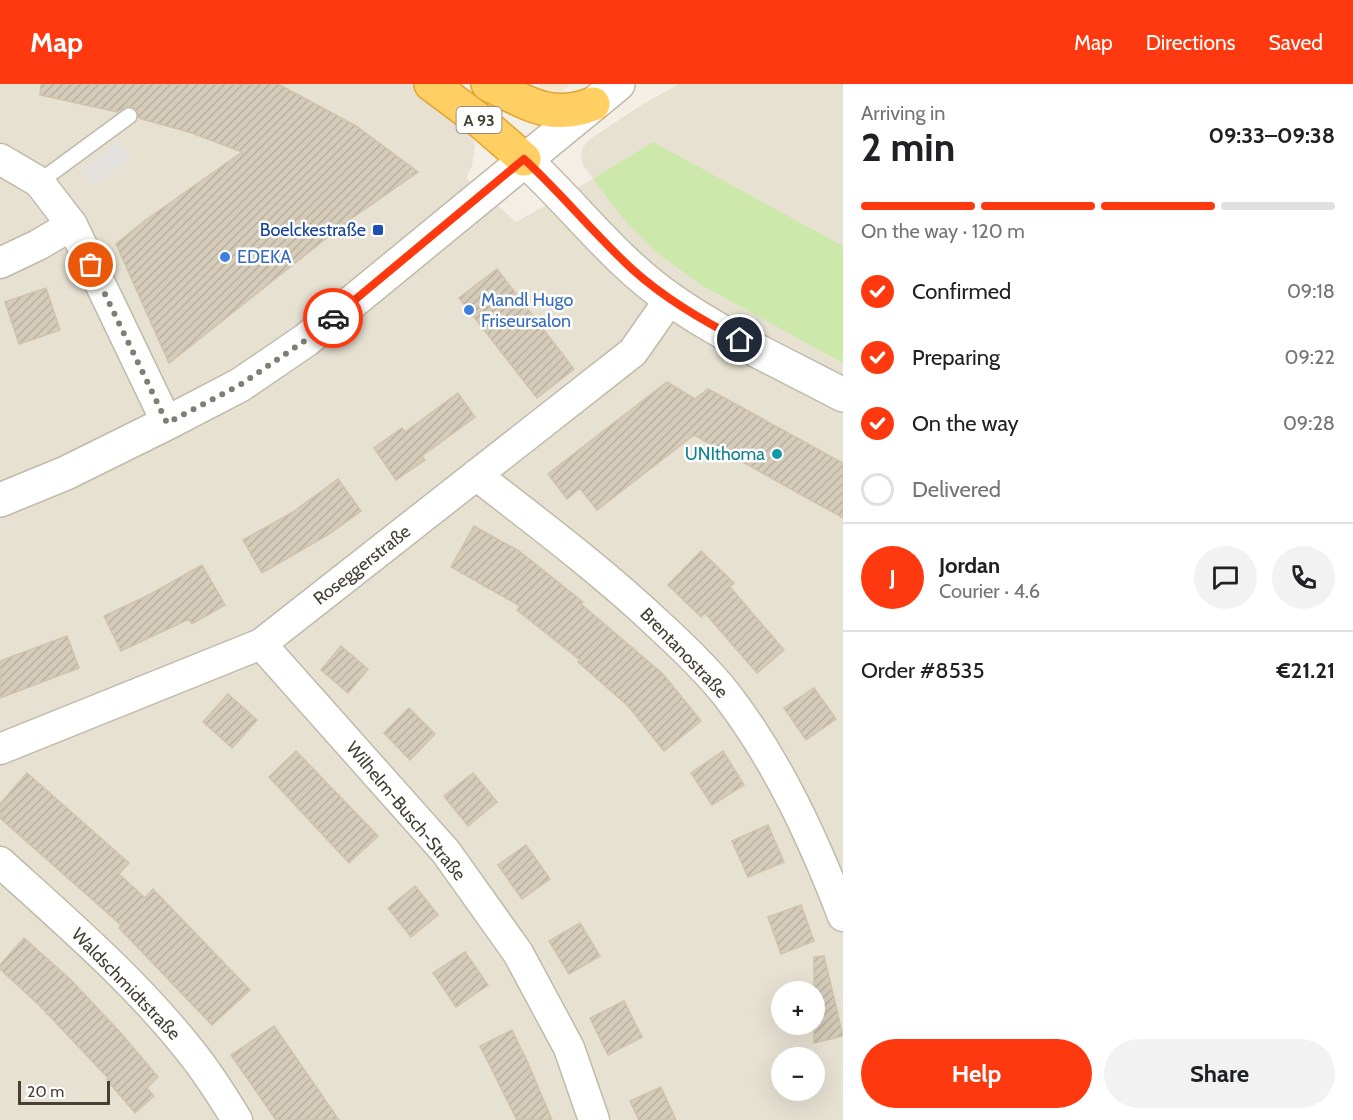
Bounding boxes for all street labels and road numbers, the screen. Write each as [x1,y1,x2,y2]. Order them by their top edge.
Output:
road number: A 93 [456,107,502,133]
street label: Roseggerstraße [309,520,415,610]
street label: Brentanostraße [635,603,733,703]
street label: Wilhelm-Busch-Straße [341,737,471,885]
street label: Waldschmidtstraße [67,923,185,1045]

